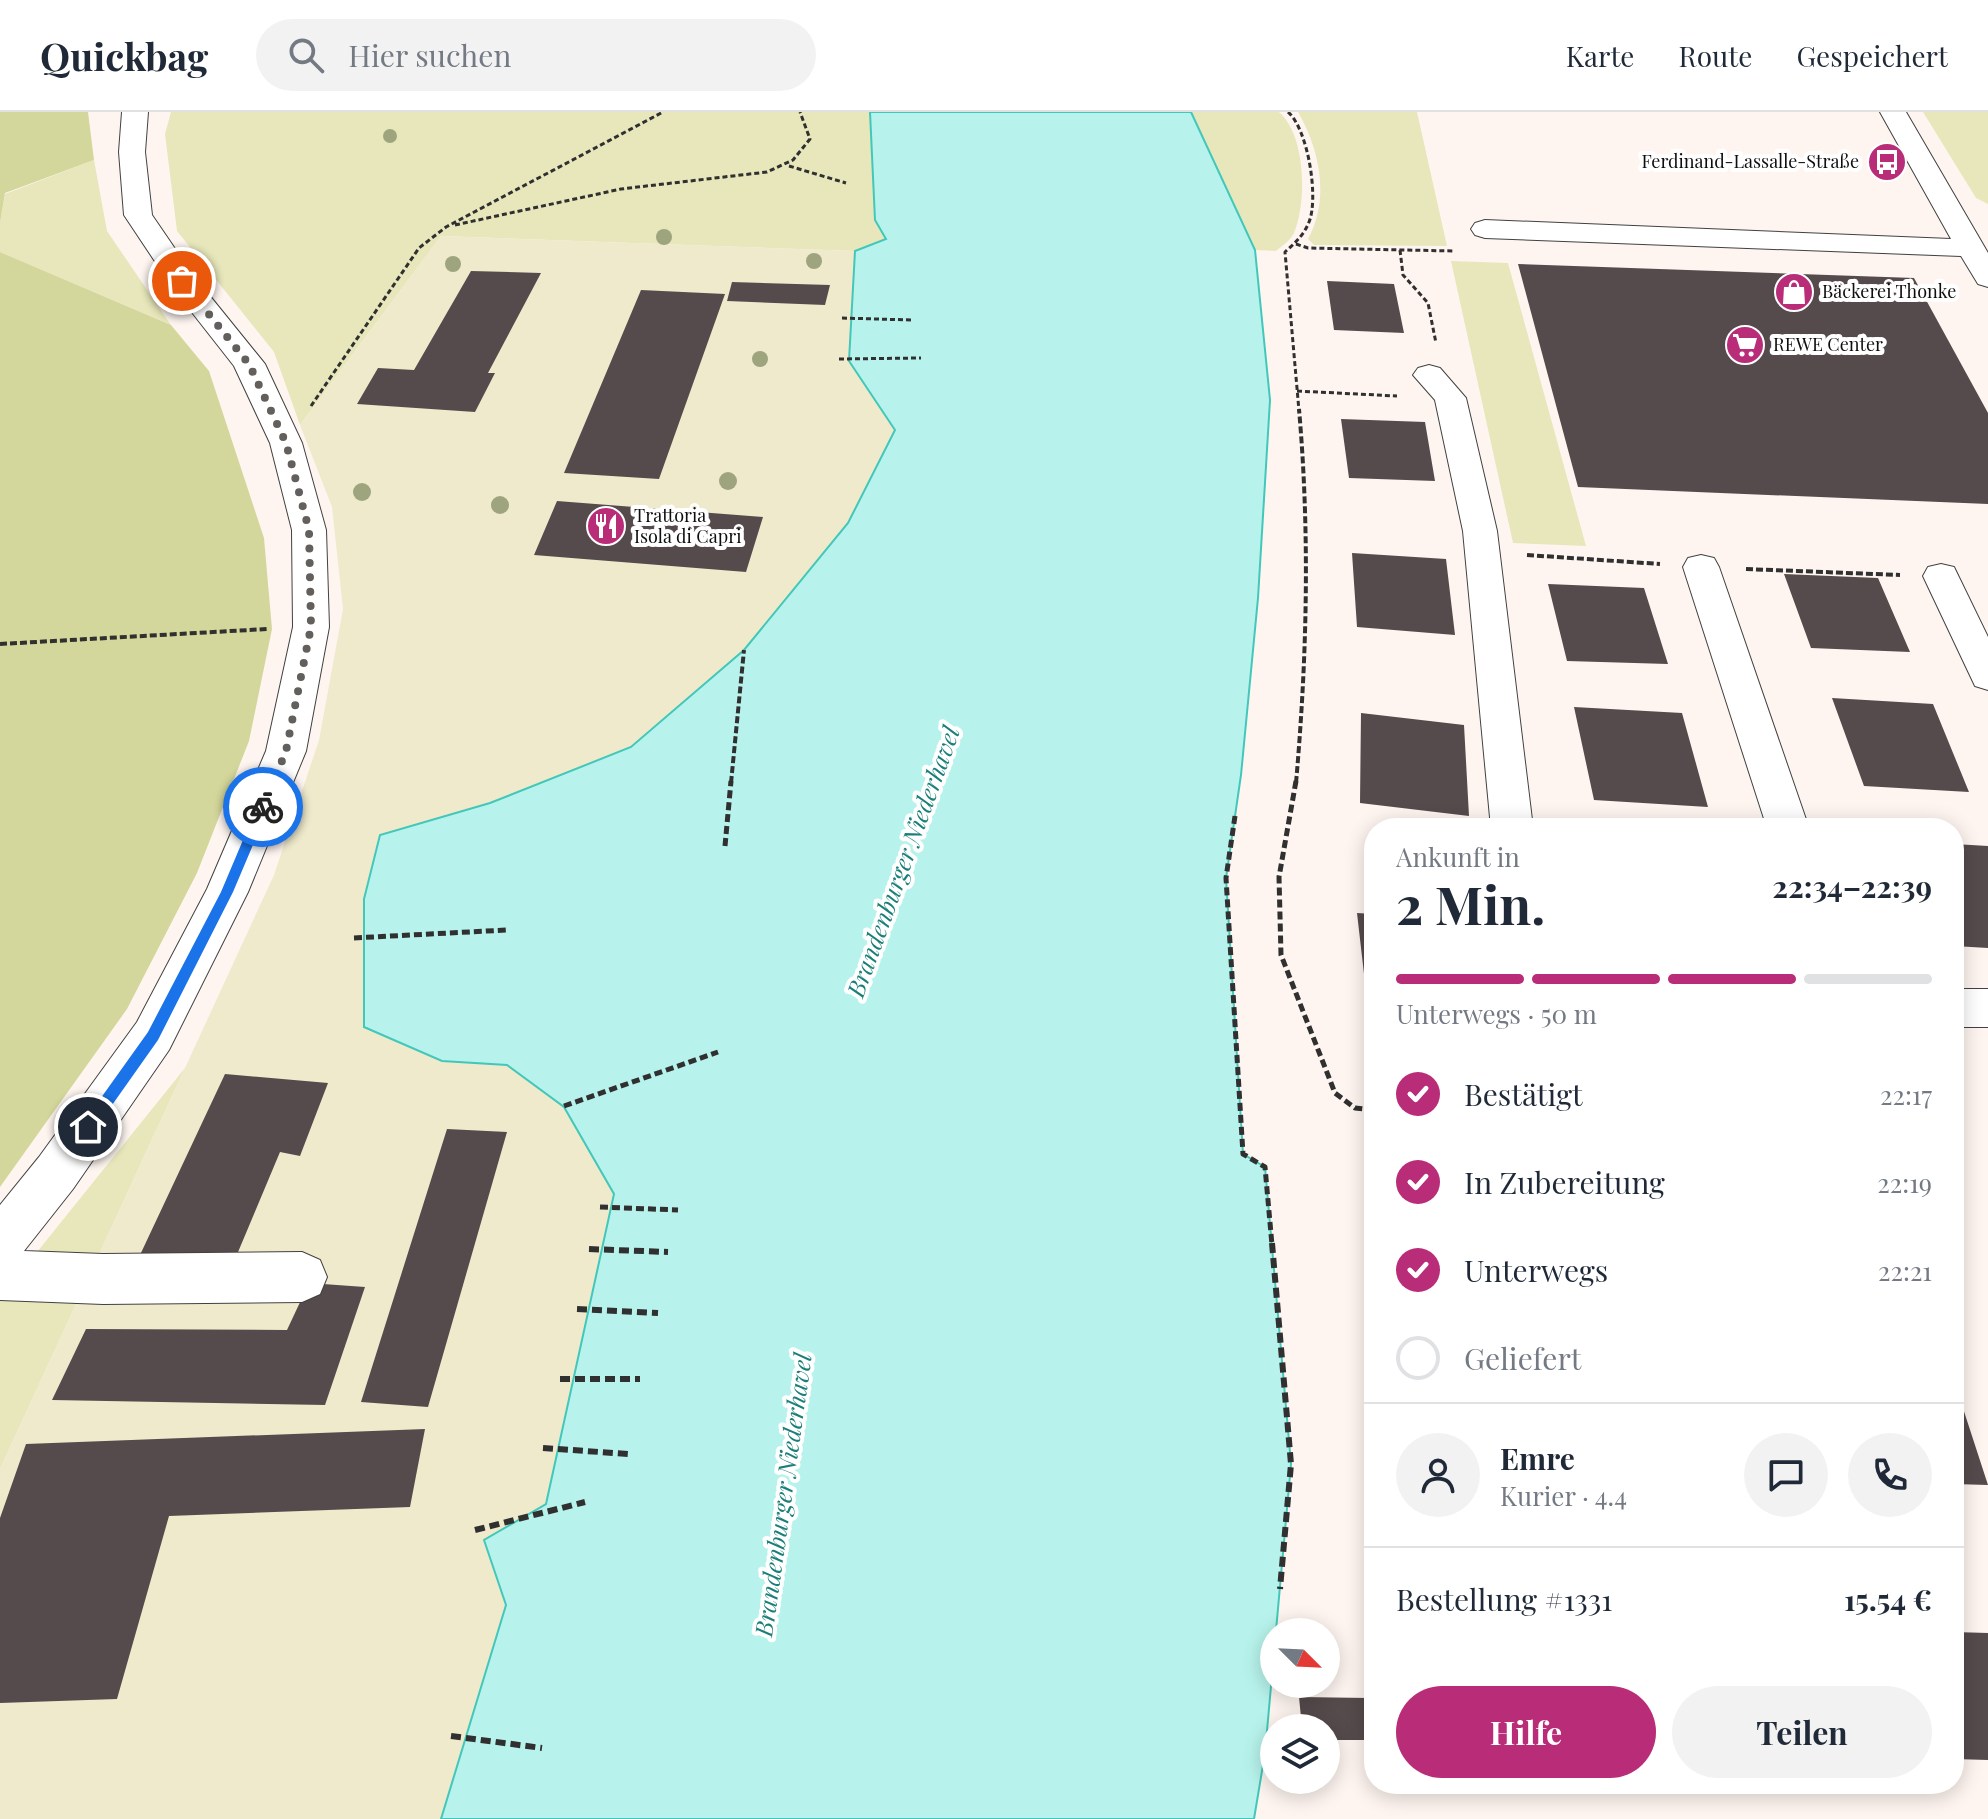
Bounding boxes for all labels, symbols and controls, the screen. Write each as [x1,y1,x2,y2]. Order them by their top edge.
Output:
search box [256,19,816,91]
text: Quickbag [40,30,208,81]
icon: search [284,33,328,77]
text: Hier suchen [348,35,511,75]
text: Karte [1566,37,1635,74]
text: Route [1679,37,1752,74]
text: Gespeichert [1796,37,1948,74]
bus stop icon: Ferdinand-Lassalle-Straße [1866,141,1908,183]
place label: Ferdinand-Lassalle-Straße [1642,149,1859,173]
pin [148,247,216,315]
icon: bag [160,259,204,303]
shop icon: Bäckerei Thonke [1773,271,1815,313]
place label: Bäckerei Thonke [1822,279,1956,303]
supermarket icon: REWE Center [1724,324,1766,366]
place label: REWE Center [1773,332,1883,356]
place label: Trattoria Isola di Capri [634,503,741,548]
restaurant icon: Trattoria Isola di Capri [585,505,627,547]
water label: Brandenburger Niederhavel [838,720,966,1002]
courier [223,767,303,847]
icon: bike [241,785,285,829]
text: Ankunft in [1396,839,1520,874]
text: 22:34–22:39 [1772,866,1932,906]
text: 2 Min. [1396,869,1545,938]
text: Unterwegs · 50 m [1396,996,1597,1031]
icon: check [1396,1072,1440,1116]
text: Bestätigt [1464,1074,1583,1114]
text: 22:17 [1880,1077,1932,1112]
pin [54,1093,122,1161]
icon: home [66,1105,110,1149]
icon: check [1396,1160,1440,1204]
text: In Zubereitung [1464,1162,1665,1202]
text: 22:19 [1877,1165,1932,1200]
icon: check [1396,1248,1440,1292]
text: Unterwegs [1464,1250,1608,1290]
text: 22:21 [1878,1253,1932,1288]
text: Geliefert [1464,1338,1581,1378]
water label: Brandenburger Niederhavel [746,1350,818,1639]
button: person [1396,1433,1480,1517]
button: chat [1744,1433,1828,1517]
button: phone [1848,1433,1932,1517]
text: Emre [1500,1438,1575,1478]
text: Kurier · 4.4 [1500,1478,1627,1513]
text: Bestellung #1331 [1396,1579,1612,1619]
text: 15.54 € [1844,1579,1932,1619]
north arrow [1260,1618,1340,1698]
map controls [1260,1618,1340,1794]
button: Hilfe [1396,1686,1656,1778]
button: Teilen [1672,1686,1932,1778]
button: layers [1260,1714,1340,1794]

